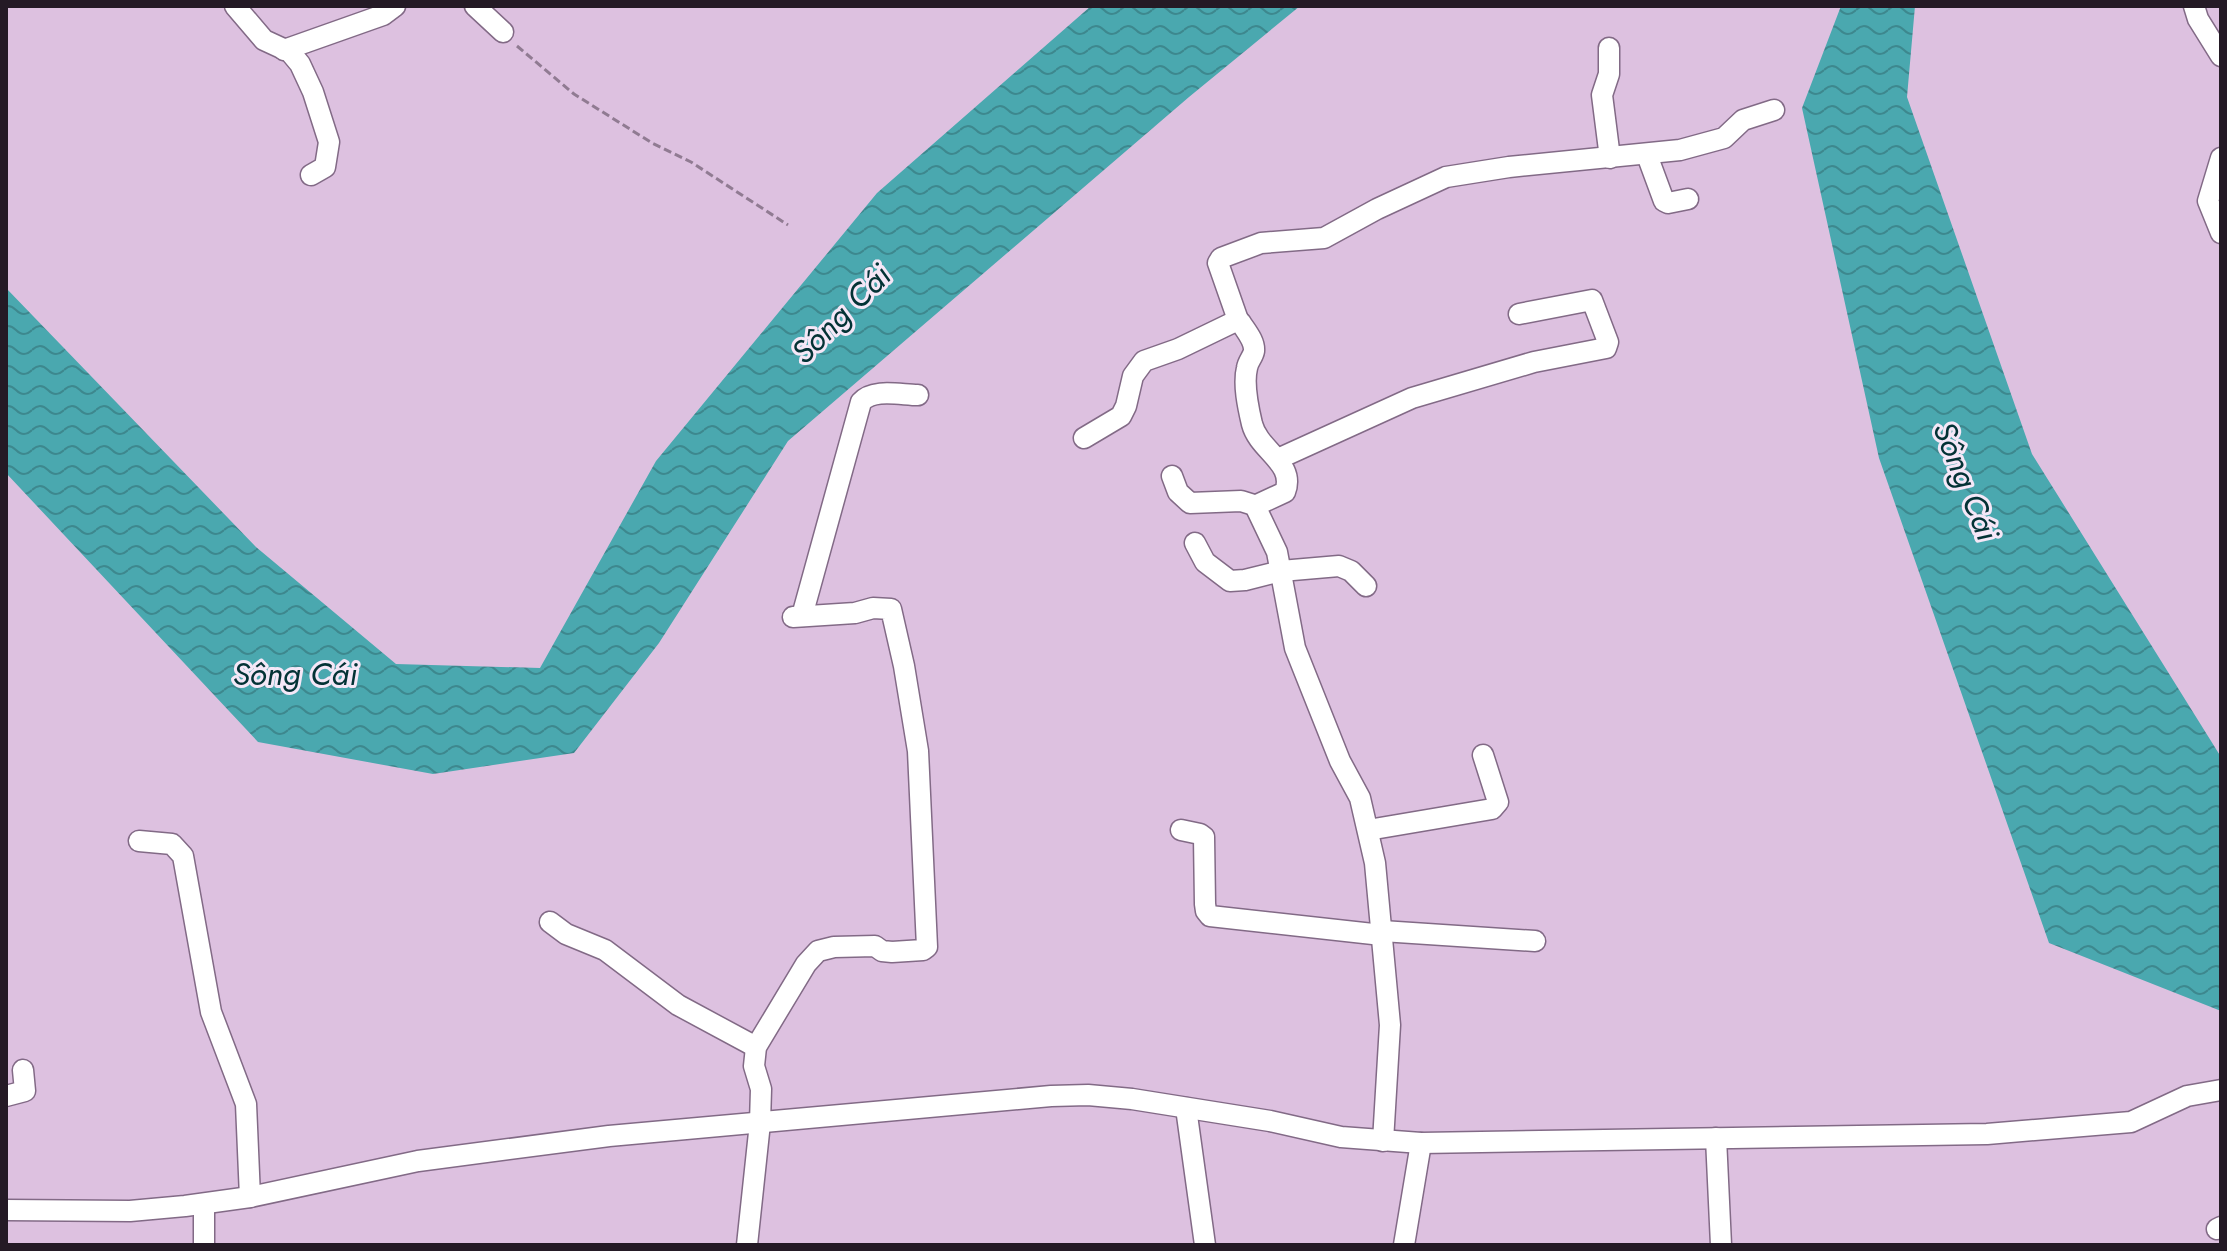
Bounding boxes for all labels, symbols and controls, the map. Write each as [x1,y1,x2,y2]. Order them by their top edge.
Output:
water label: Sông Cái [781,253,902,374]
water label: Sông Cái [1921,415,2011,548]
water label: Sông Cái [233,651,358,697]

